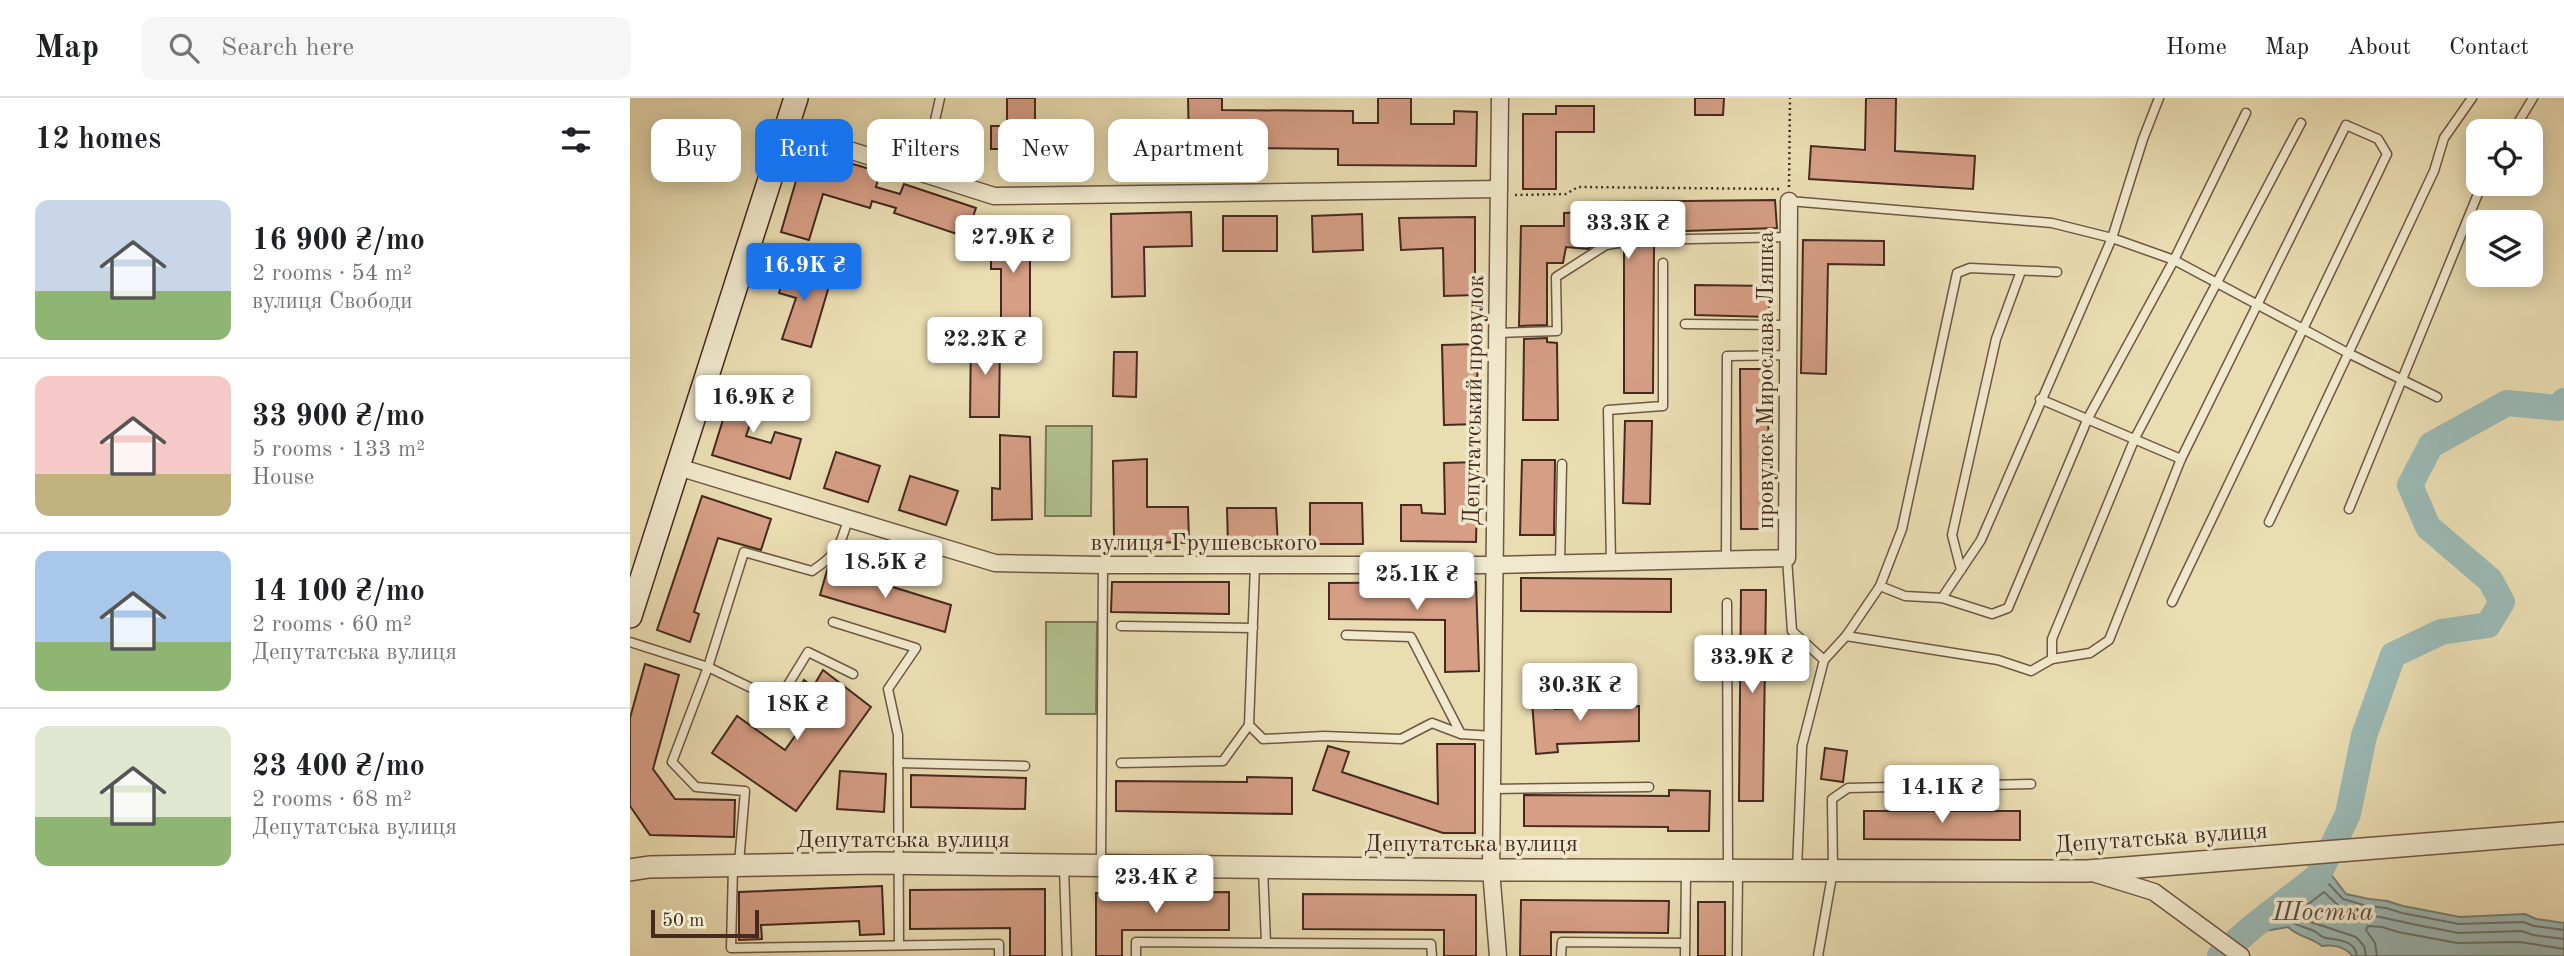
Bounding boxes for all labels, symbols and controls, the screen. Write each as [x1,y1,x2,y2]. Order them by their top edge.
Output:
search box [141,17,631,80]
icon: search [165,29,203,67]
text: Map [35,32,99,65]
text: Search here [221,35,354,61]
text: Home [2166,36,2227,60]
text: Map [2265,36,2309,60]
text: About [2347,36,2411,60]
text: Contact [2449,36,2529,60]
chip: Buy [651,119,741,182]
chip: Rent [755,119,853,182]
chip: Filters [867,119,984,182]
chip: New [998,119,1094,182]
chip: Apartment [1108,119,1268,182]
map controls [2466,119,2543,287]
button: locate [2466,119,2543,196]
icon: filters [557,121,595,159]
text: 12 homes [35,125,161,155]
pin: 33.3K ₴ [1563,202,1693,261]
button: layers [2466,210,2543,287]
text: 33.3K ₴ [1586,212,1670,235]
pin: 27.9K ₴ [948,216,1078,275]
text: 16 900 ₴/mo [252,226,425,256]
text: 27.9K ₴ [971,226,1055,249]
icon: home [91,228,175,312]
street label: провулок Мирослава Ляшка [1755,231,1779,529]
pin: 16.9K ₴ [739,244,869,303]
text: 16.9K ₴ [762,254,846,277]
text: 2 rooms · 54 m² [252,262,412,285]
street label: Депутатський провулок [1461,275,1489,526]
text: вулиця Свободи [252,290,413,313]
pin: 22.2K ₴ [920,317,1050,377]
text: 22.2K ₴ [943,328,1027,351]
pin: 16.9K ₴ [688,376,818,435]
text: 16.9K ₴ [711,386,795,409]
text: 33 900 ₴/mo [252,402,425,432]
icon: home [91,404,175,488]
text: 5 rooms · 133 m² [252,438,425,461]
text: House [252,466,314,489]
street label: вулиця Грушевського [1091,532,1317,556]
pin: 18.5K ₴ [820,540,950,600]
text: 18.5K ₴ [843,551,927,574]
pin: 25.1K ₴ [1352,552,1482,612]
text: 25.1K ₴ [1375,563,1459,586]
text: 14 100 ₴/mo [252,577,425,607]
icon: home [91,579,175,663]
text: 2 rooms · 60 m² [252,613,412,636]
pin: 33.9K ₴ [1687,636,1817,695]
text: Депутатська вулиця [252,641,457,664]
text: 33.9K ₴ [1710,646,1794,669]
pin: 30.3K ₴ [1515,664,1645,723]
text: 30.3K ₴ [1538,674,1622,697]
pin: 18K ₴ [748,682,846,742]
text: 18K ₴ [765,693,829,716]
text: 23 400 ₴/mo [252,752,425,782]
icon: home [91,754,175,838]
pin: 14.1K ₴ [1877,766,2007,825]
text: 14.1K ₴ [1900,776,1984,799]
text: 2 rooms · 68 m² [252,788,412,811]
text: Депутатська вулиця [252,816,457,839]
street label: Депутатська вулиця [2054,820,2269,858]
street label: Депутатська вулиця [796,829,1010,853]
street label: Депутатська вулиця [1364,833,1578,857]
pin: 23.4K ₴ [1091,856,1221,915]
text: 23.4K ₴ [1114,866,1198,889]
water label: Шостка [2271,900,2374,926]
scale bar [651,907,760,939]
text: 50 m [662,912,704,931]

